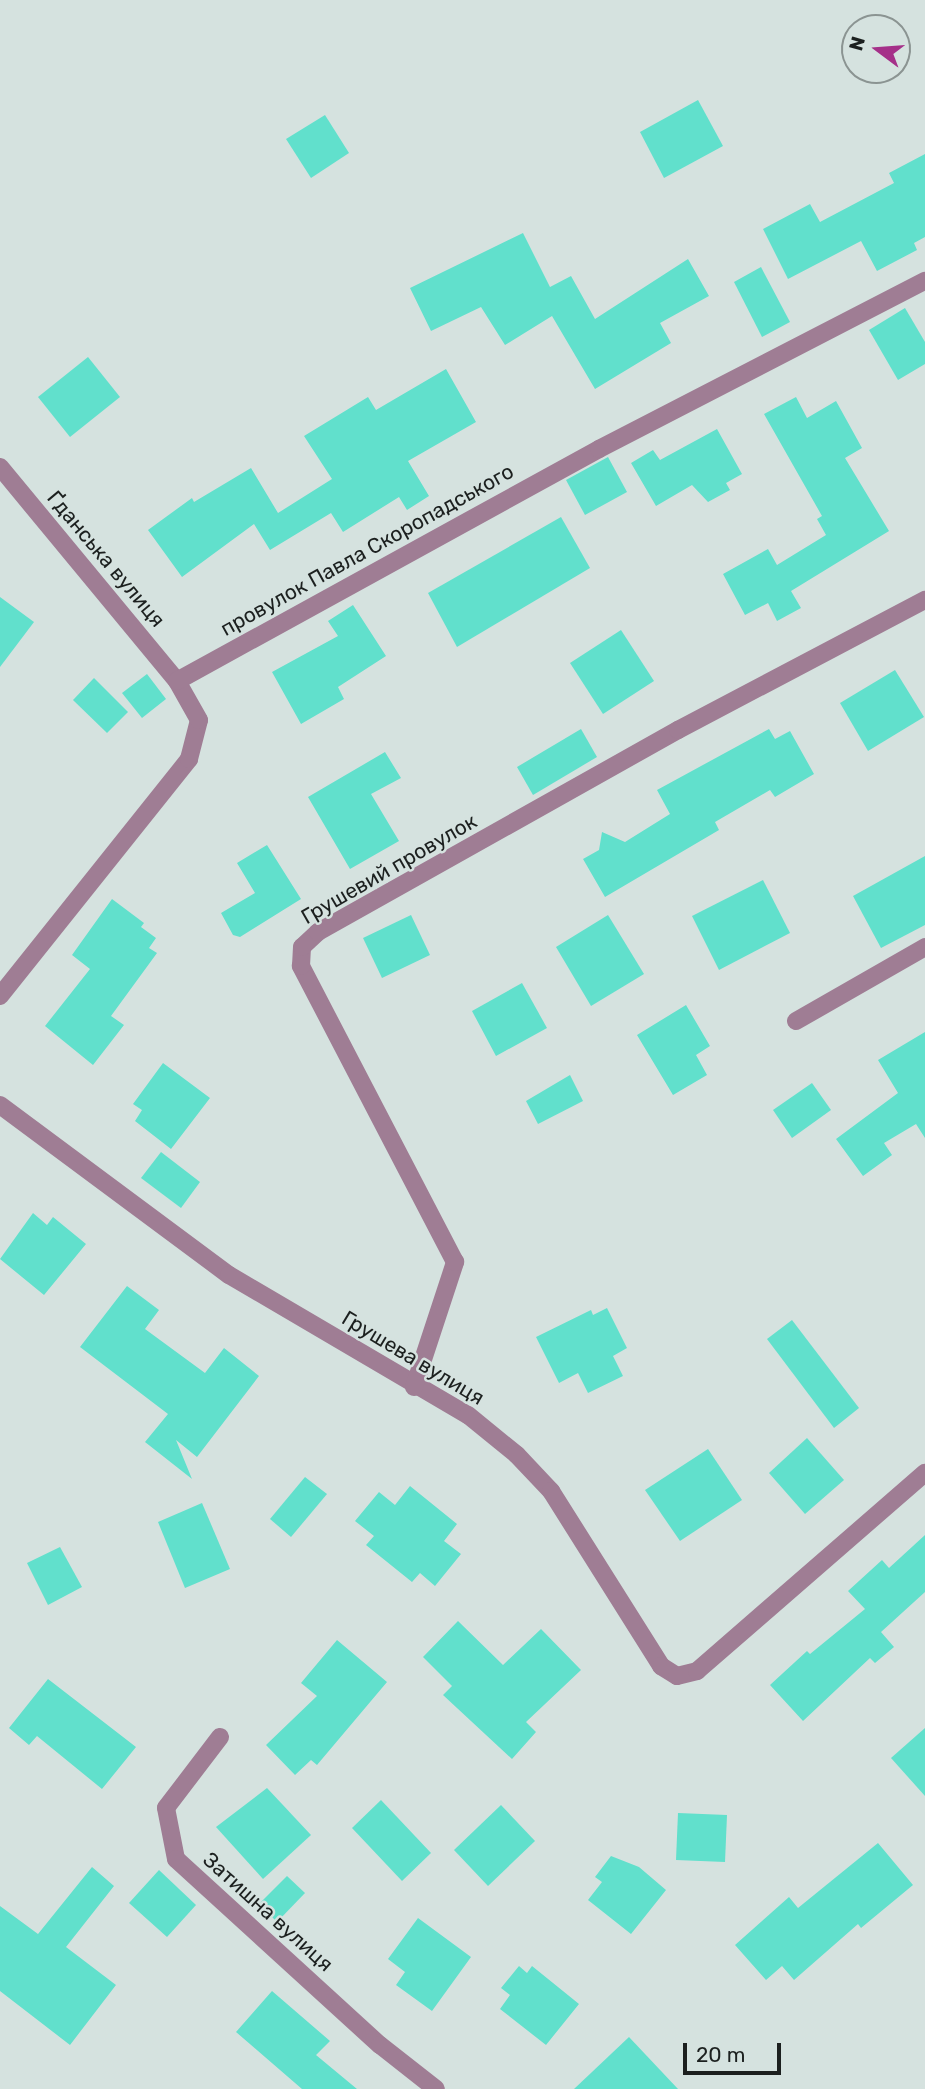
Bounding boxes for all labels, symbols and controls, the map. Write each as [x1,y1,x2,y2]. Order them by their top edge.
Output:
north arrow [841,14,911,84]
text: N [844,34,870,53]
street label: провулок Павла Скоропадського [216,459,518,641]
street label: Ґданська вулиця [42,486,170,632]
street label: Грушевий провулок [297,808,481,930]
street label: Грушева вулиця [337,1306,489,1410]
street label: Затишна вулиця [198,1847,338,1977]
scale bar [687,2030,785,2074]
text: 20 m [696,2042,745,2067]

